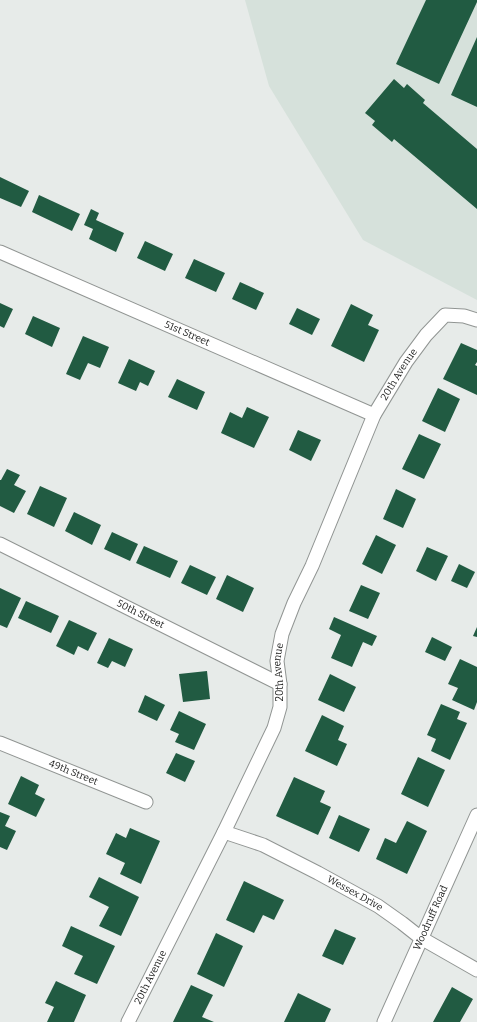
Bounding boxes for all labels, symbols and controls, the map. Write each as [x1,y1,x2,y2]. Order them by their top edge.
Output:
street label: 51st Street [163,318,212,349]
street label: 20th Avenue [378,346,420,403]
street label: 50th Street [115,597,167,631]
street label: 20th Avenue [271,642,286,702]
street label: 49th Street [47,757,100,788]
street label: Wessex Drive [325,873,385,914]
street label: Woodruff Road [411,884,451,952]
street label: 20th Avenue [132,948,169,1006]

